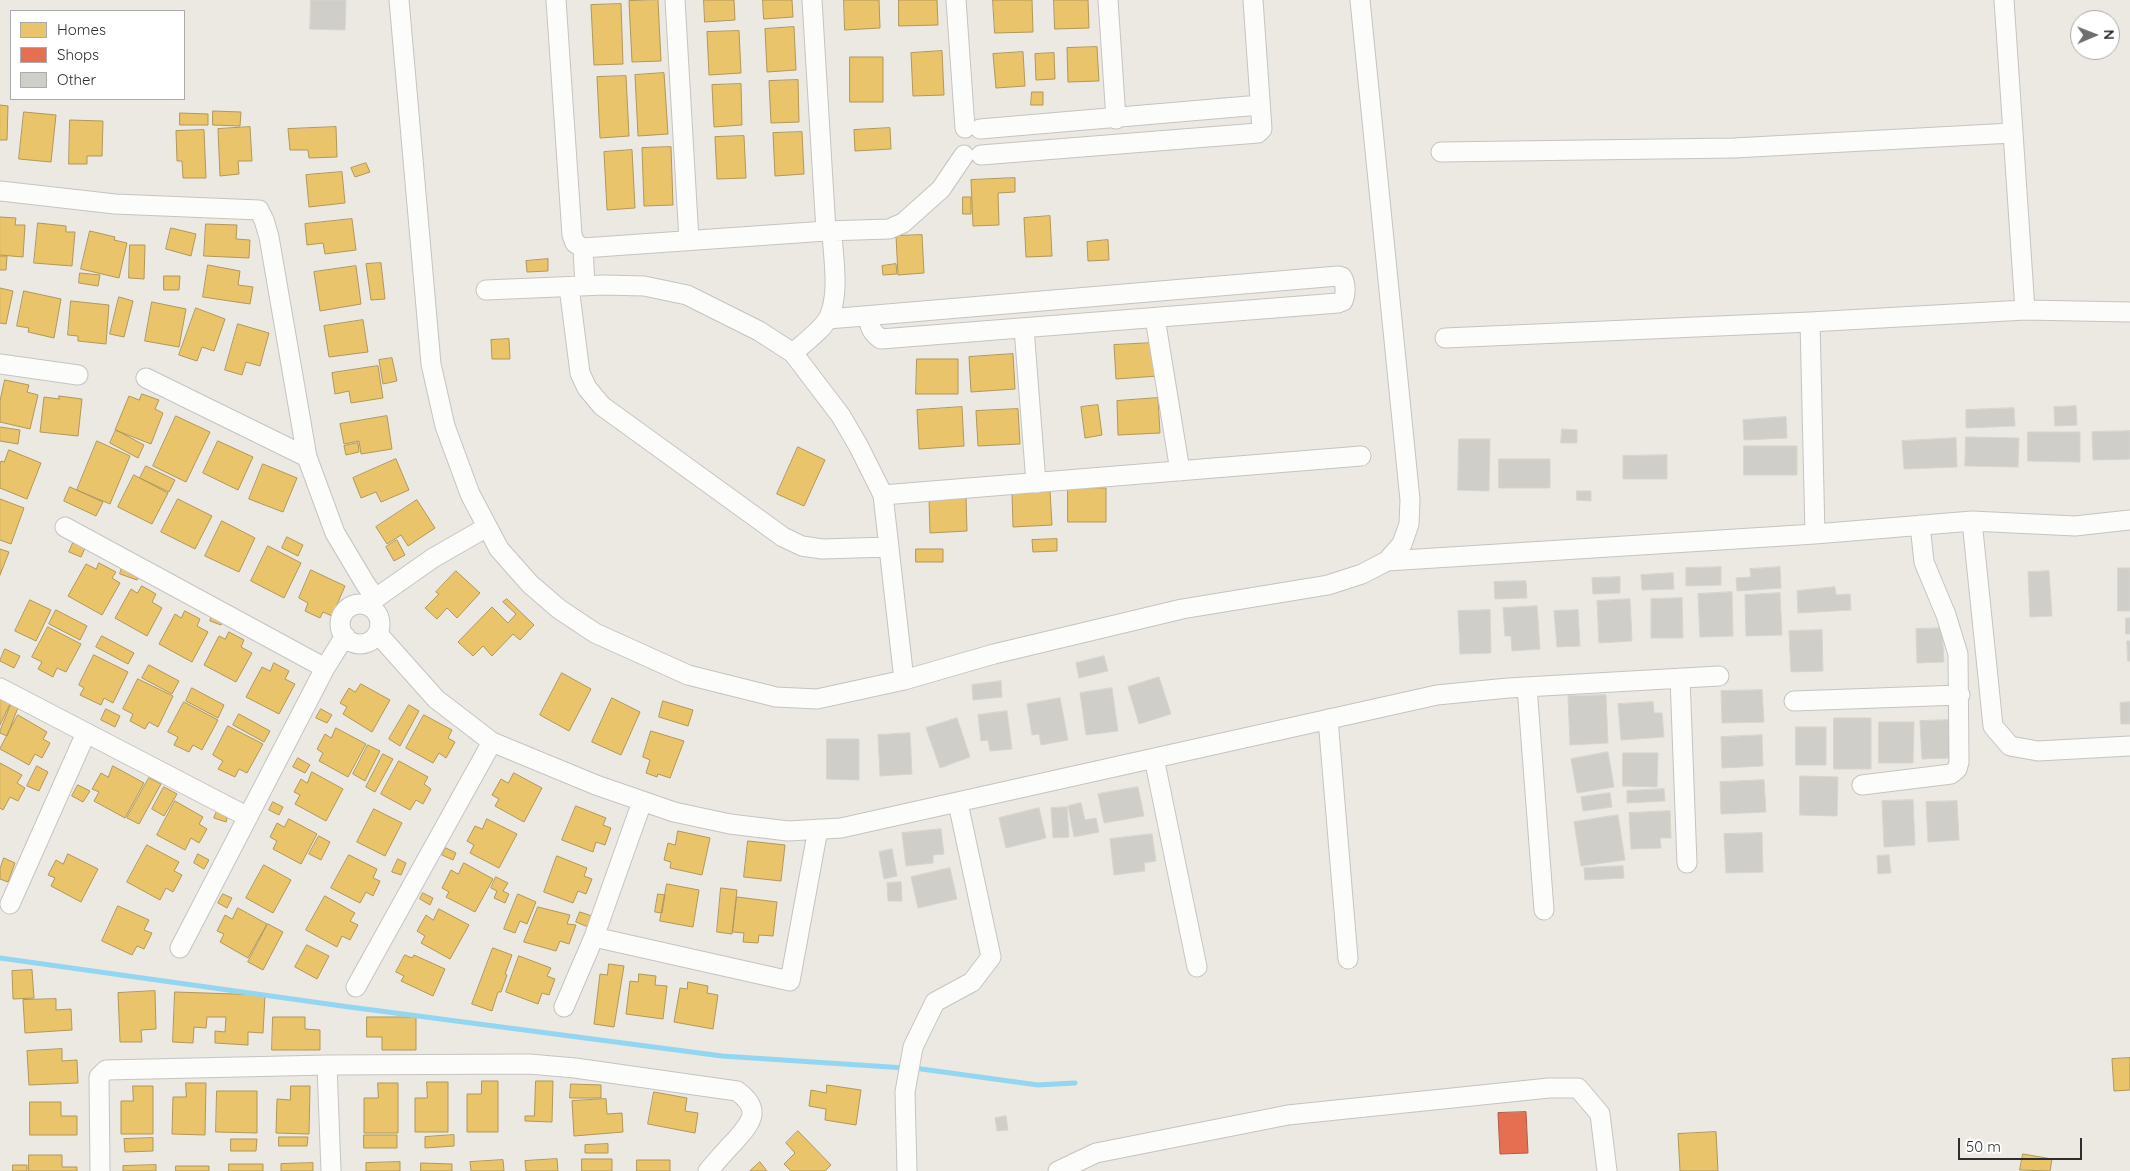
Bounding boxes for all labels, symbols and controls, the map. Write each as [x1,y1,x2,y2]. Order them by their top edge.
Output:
legend [10,10,185,100]
north arrow [2070,10,2120,60]
text: Homes [57,20,106,39]
text: N [2100,29,2118,40]
text: Shops [57,45,99,64]
text: Other [57,70,96,89]
scale bar [1960,1128,2084,1160]
text: 50 m [1966,1137,2001,1156]

